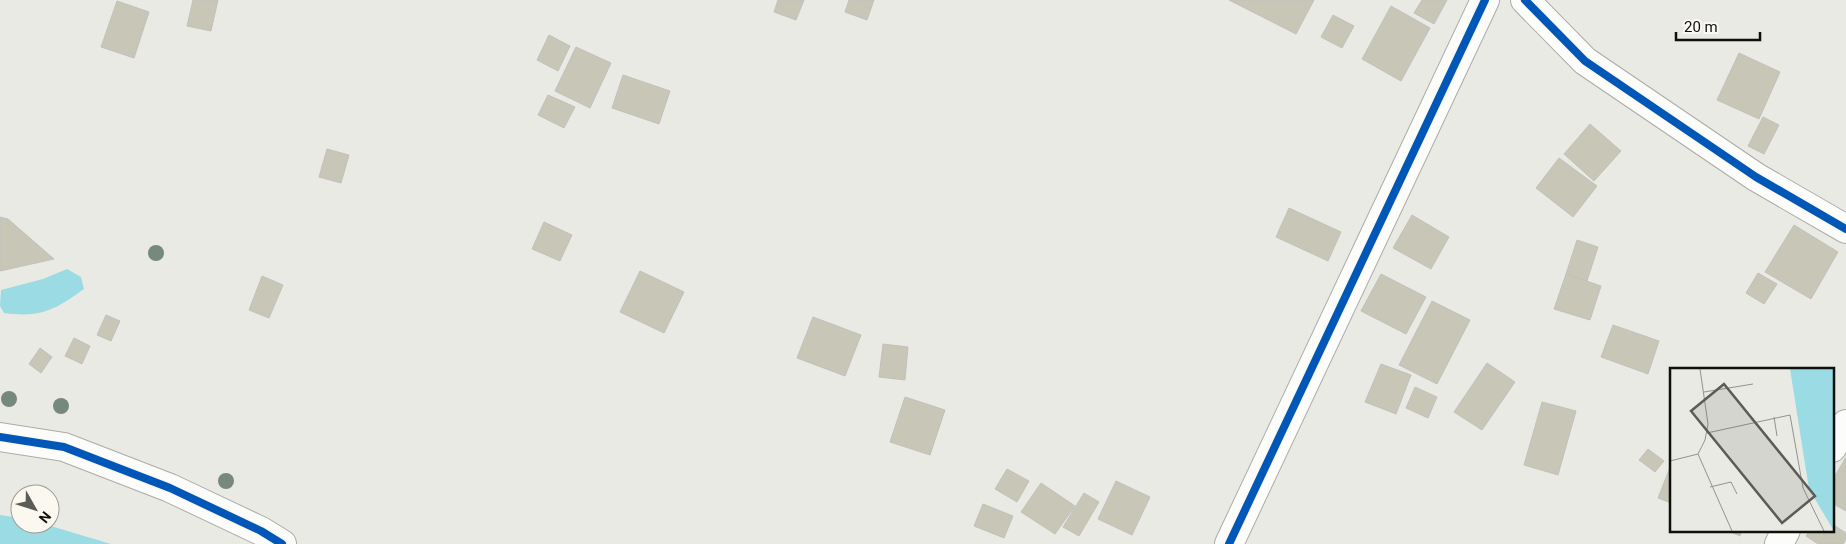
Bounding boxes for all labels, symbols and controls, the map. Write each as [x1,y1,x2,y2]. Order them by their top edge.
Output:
scale bar [1676,10,1760,42]
text: 20 m [1684,18,1718,36]
inset map [1670,368,1834,532]
north arrow [10,484,60,534]
text: N [36,508,54,526]

